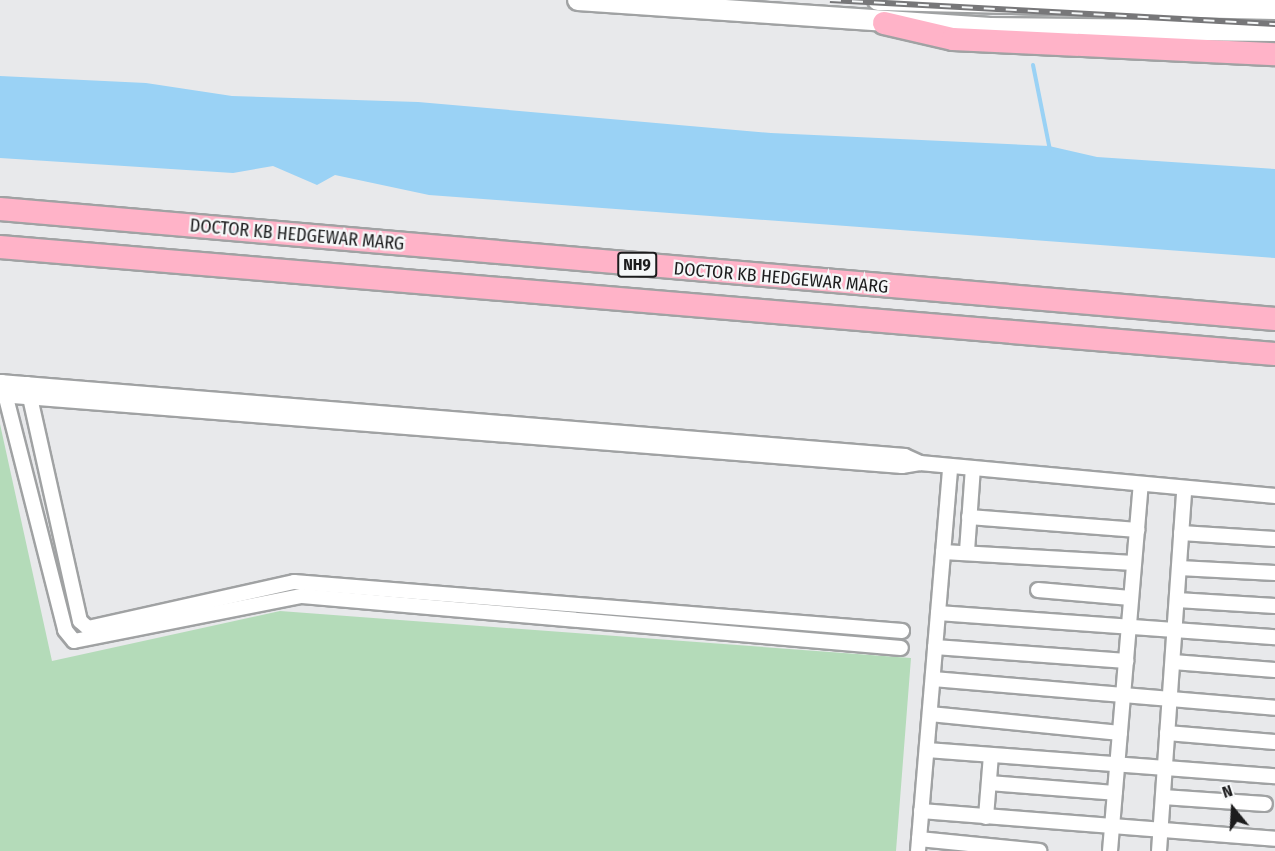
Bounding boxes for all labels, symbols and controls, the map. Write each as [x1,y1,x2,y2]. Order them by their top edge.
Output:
street label: DOCTOR KB HEDGEWAR MARG [189,215,405,255]
road number: NH9 [616,252,658,278]
street label: DOCTOR KB HEDGEWAR MARG [673,258,889,298]
north arrow [1203,779,1263,839]
text: N [1220,781,1235,802]

